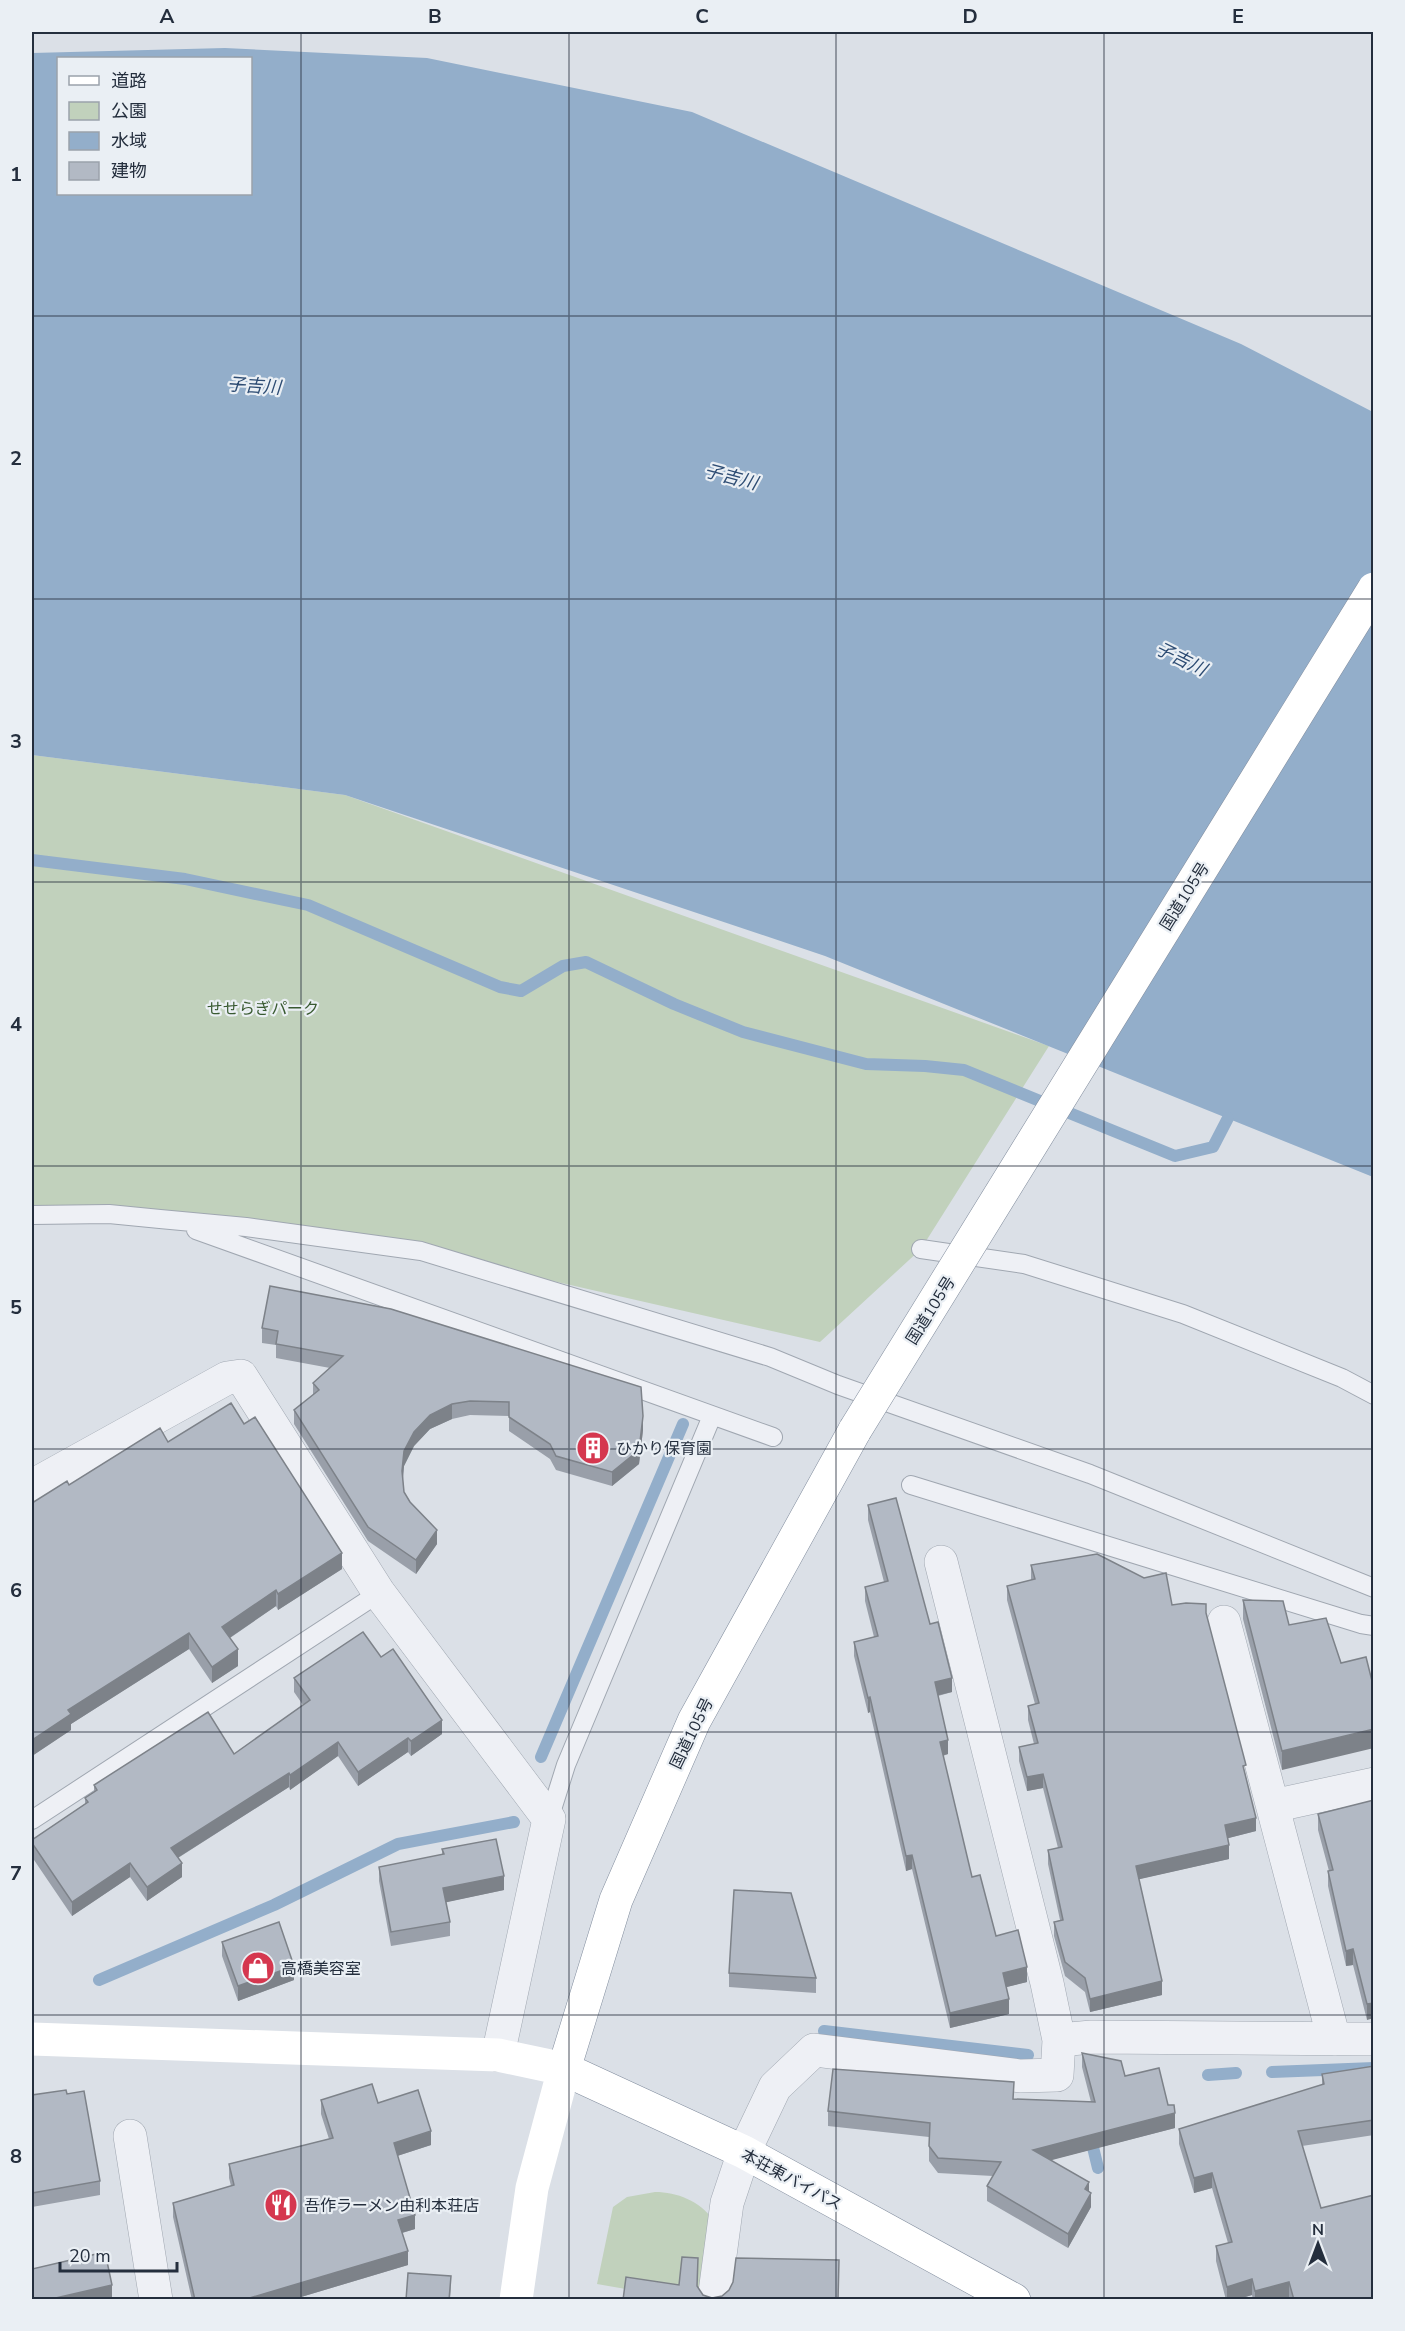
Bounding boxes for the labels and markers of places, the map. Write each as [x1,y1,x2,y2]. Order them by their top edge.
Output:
building icon: ひかり保育園 [575,1430,611,1466]
place label: ひかり保育園 [616,1438,712,1460]
shop icon: 高橋美容室 [240,1950,276,1986]
place label: 高橋美容室 [281,1958,361,1980]
restaurant icon: 吾作ラーメン由利本荘店 [263,2187,299,2223]
place label: 吾作ラーメン由利本荘店 [304,2195,479,2217]

